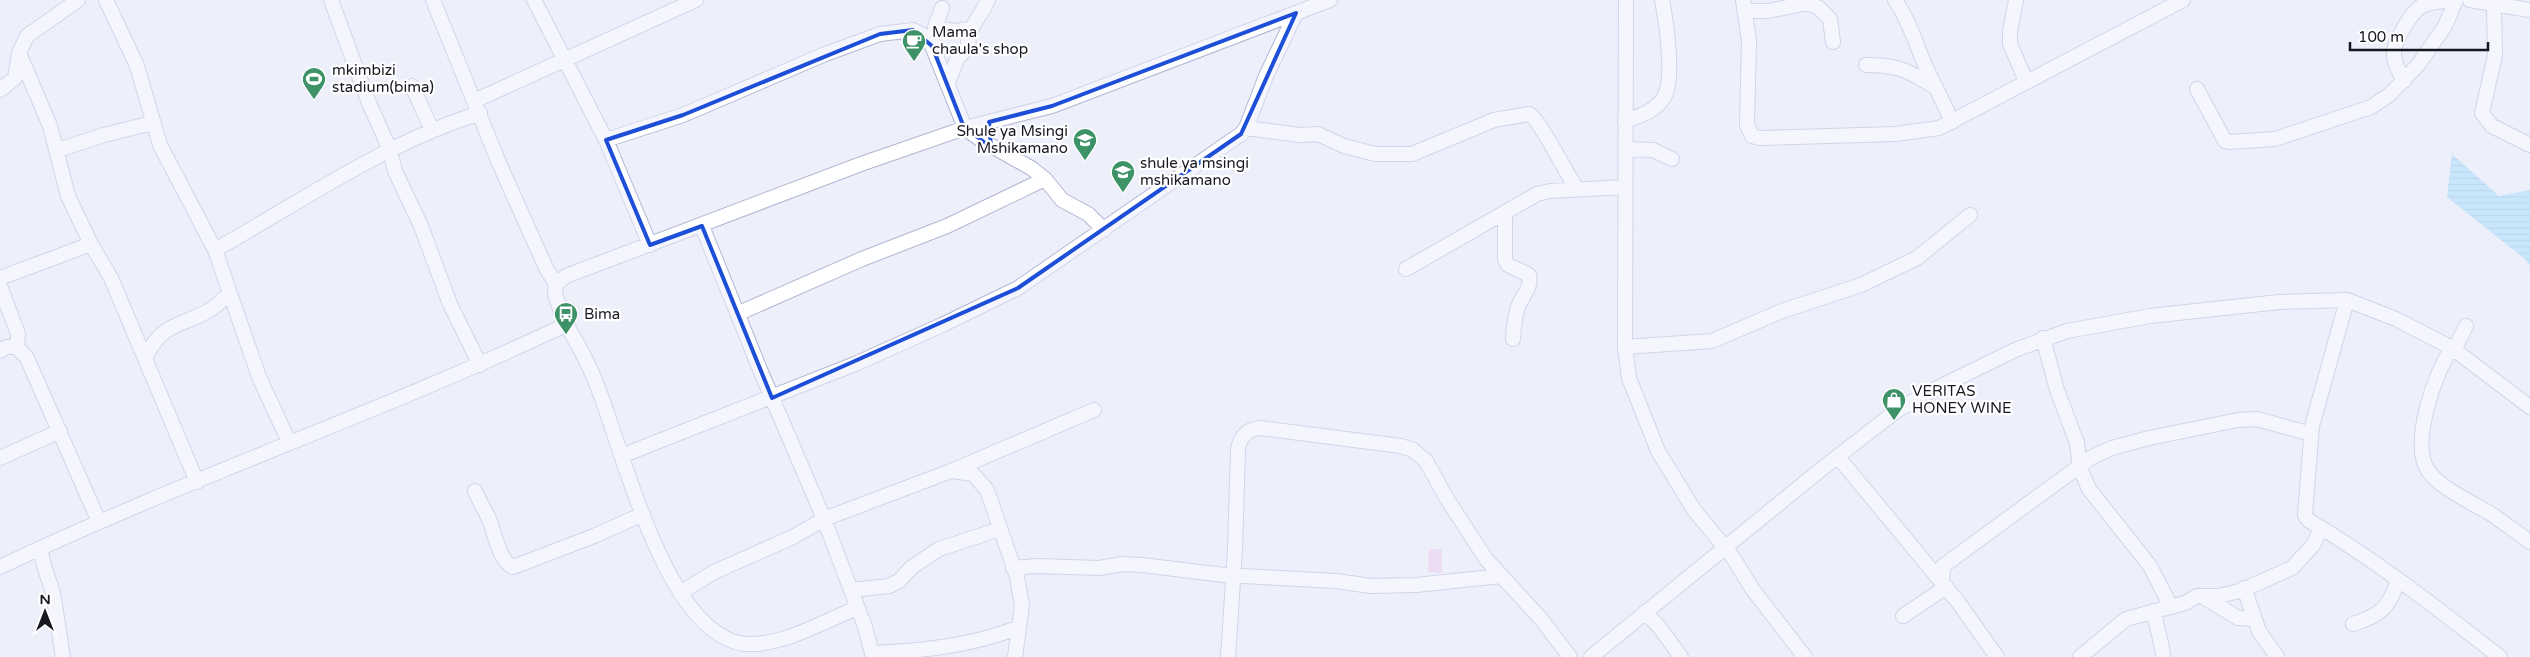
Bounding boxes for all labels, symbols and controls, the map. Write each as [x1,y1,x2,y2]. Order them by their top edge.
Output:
scale bar [2350,20,2488,52]
place label: Mama chaula's shop [932,23,1028,58]
cafe icon: Mama chaula's shop [901,28,927,62]
text: 100 m [2358,28,2404,46]
place label: mkimbizi stadium(bima) [332,61,434,96]
sports icon: mkimbizi stadium(bima) [301,66,327,100]
place label: Shule ya Msingi Mshikamano [957,122,1068,157]
school or university icon: Shule ya Msingi Mshikamano [1072,127,1098,161]
place label: shule ya msingi mshikamano [1140,154,1249,189]
school or university icon: shule ya msingi mshikamano [1110,159,1136,193]
bus stop icon: Bima [553,301,579,335]
place label: Bima [584,305,620,323]
place label: VERITAS HONEY WINE [1912,382,2012,417]
shop icon: VERITAS HONEY WINE [1881,387,1907,421]
north arrow [20,587,70,637]
text: N [39,591,51,608]

